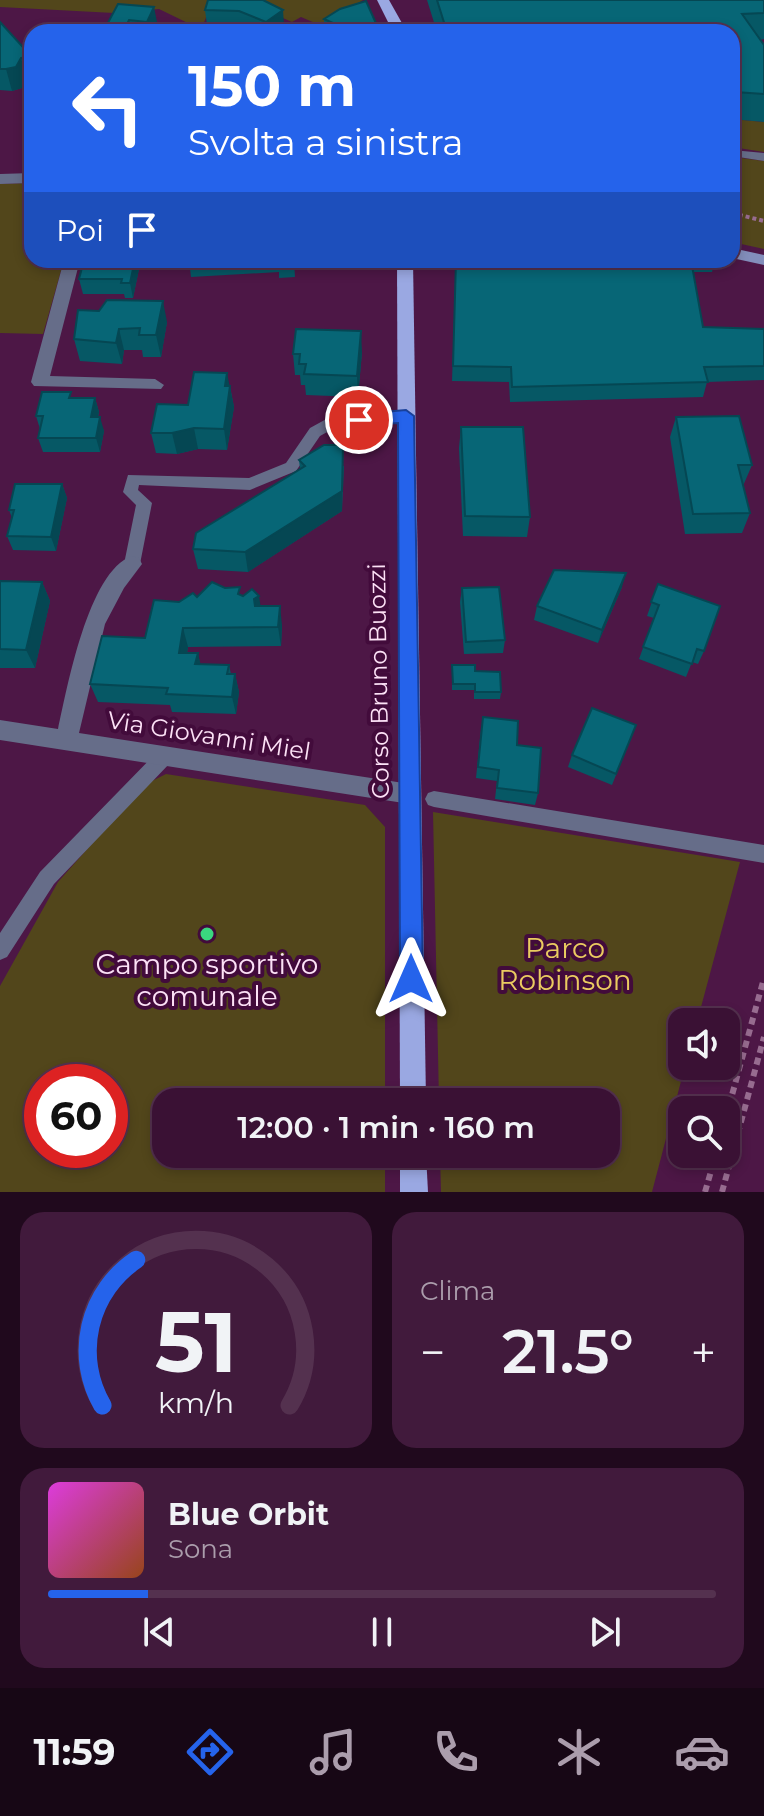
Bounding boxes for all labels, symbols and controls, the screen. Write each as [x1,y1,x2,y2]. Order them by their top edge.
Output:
text: 150 m [188,52,356,120]
icon: left [56,56,160,160]
text: Svolta a sinistra [188,120,464,164]
icon: arrive [120,208,164,252]
text: Poi [56,212,104,249]
pin [325,386,393,454]
icon: arrive [337,398,381,442]
street label: Corso Bruno Buozzi [362,563,395,799]
street label: Via Giovanni Miel [105,705,313,766]
marker: Campo sportivo comunale [198,925,216,943]
park label: Parco Robinson [498,931,632,997]
position arrow [369,937,453,1021]
place label: Campo sportivo comunale [96,947,318,1013]
map controls [668,1008,740,1168]
button: sound [668,1008,740,1080]
speed limit sign: 60 [24,1064,128,1168]
button: search [668,1096,740,1168]
text: 12:00 · 1 min · 160 m [237,1109,535,1146]
text: Clima [420,1275,495,1307]
text: 51 [155,1291,237,1393]
text: 21.5° [502,1315,634,1388]
text: − [420,1325,445,1379]
text: + [691,1325,716,1379]
text: km/h [158,1385,234,1420]
text: Blue Orbit [168,1496,329,1533]
text: Sona [168,1533,233,1565]
icon: previous [137,1610,181,1654]
icon: pause [360,1610,404,1654]
icon: next [583,1610,627,1654]
icon: directions [182,1724,238,1780]
icon: music [305,1724,361,1780]
icon: phone [428,1724,484,1780]
icon: climate [551,1724,607,1780]
icon: car [674,1724,730,1780]
text: 11:59 [33,1730,116,1774]

